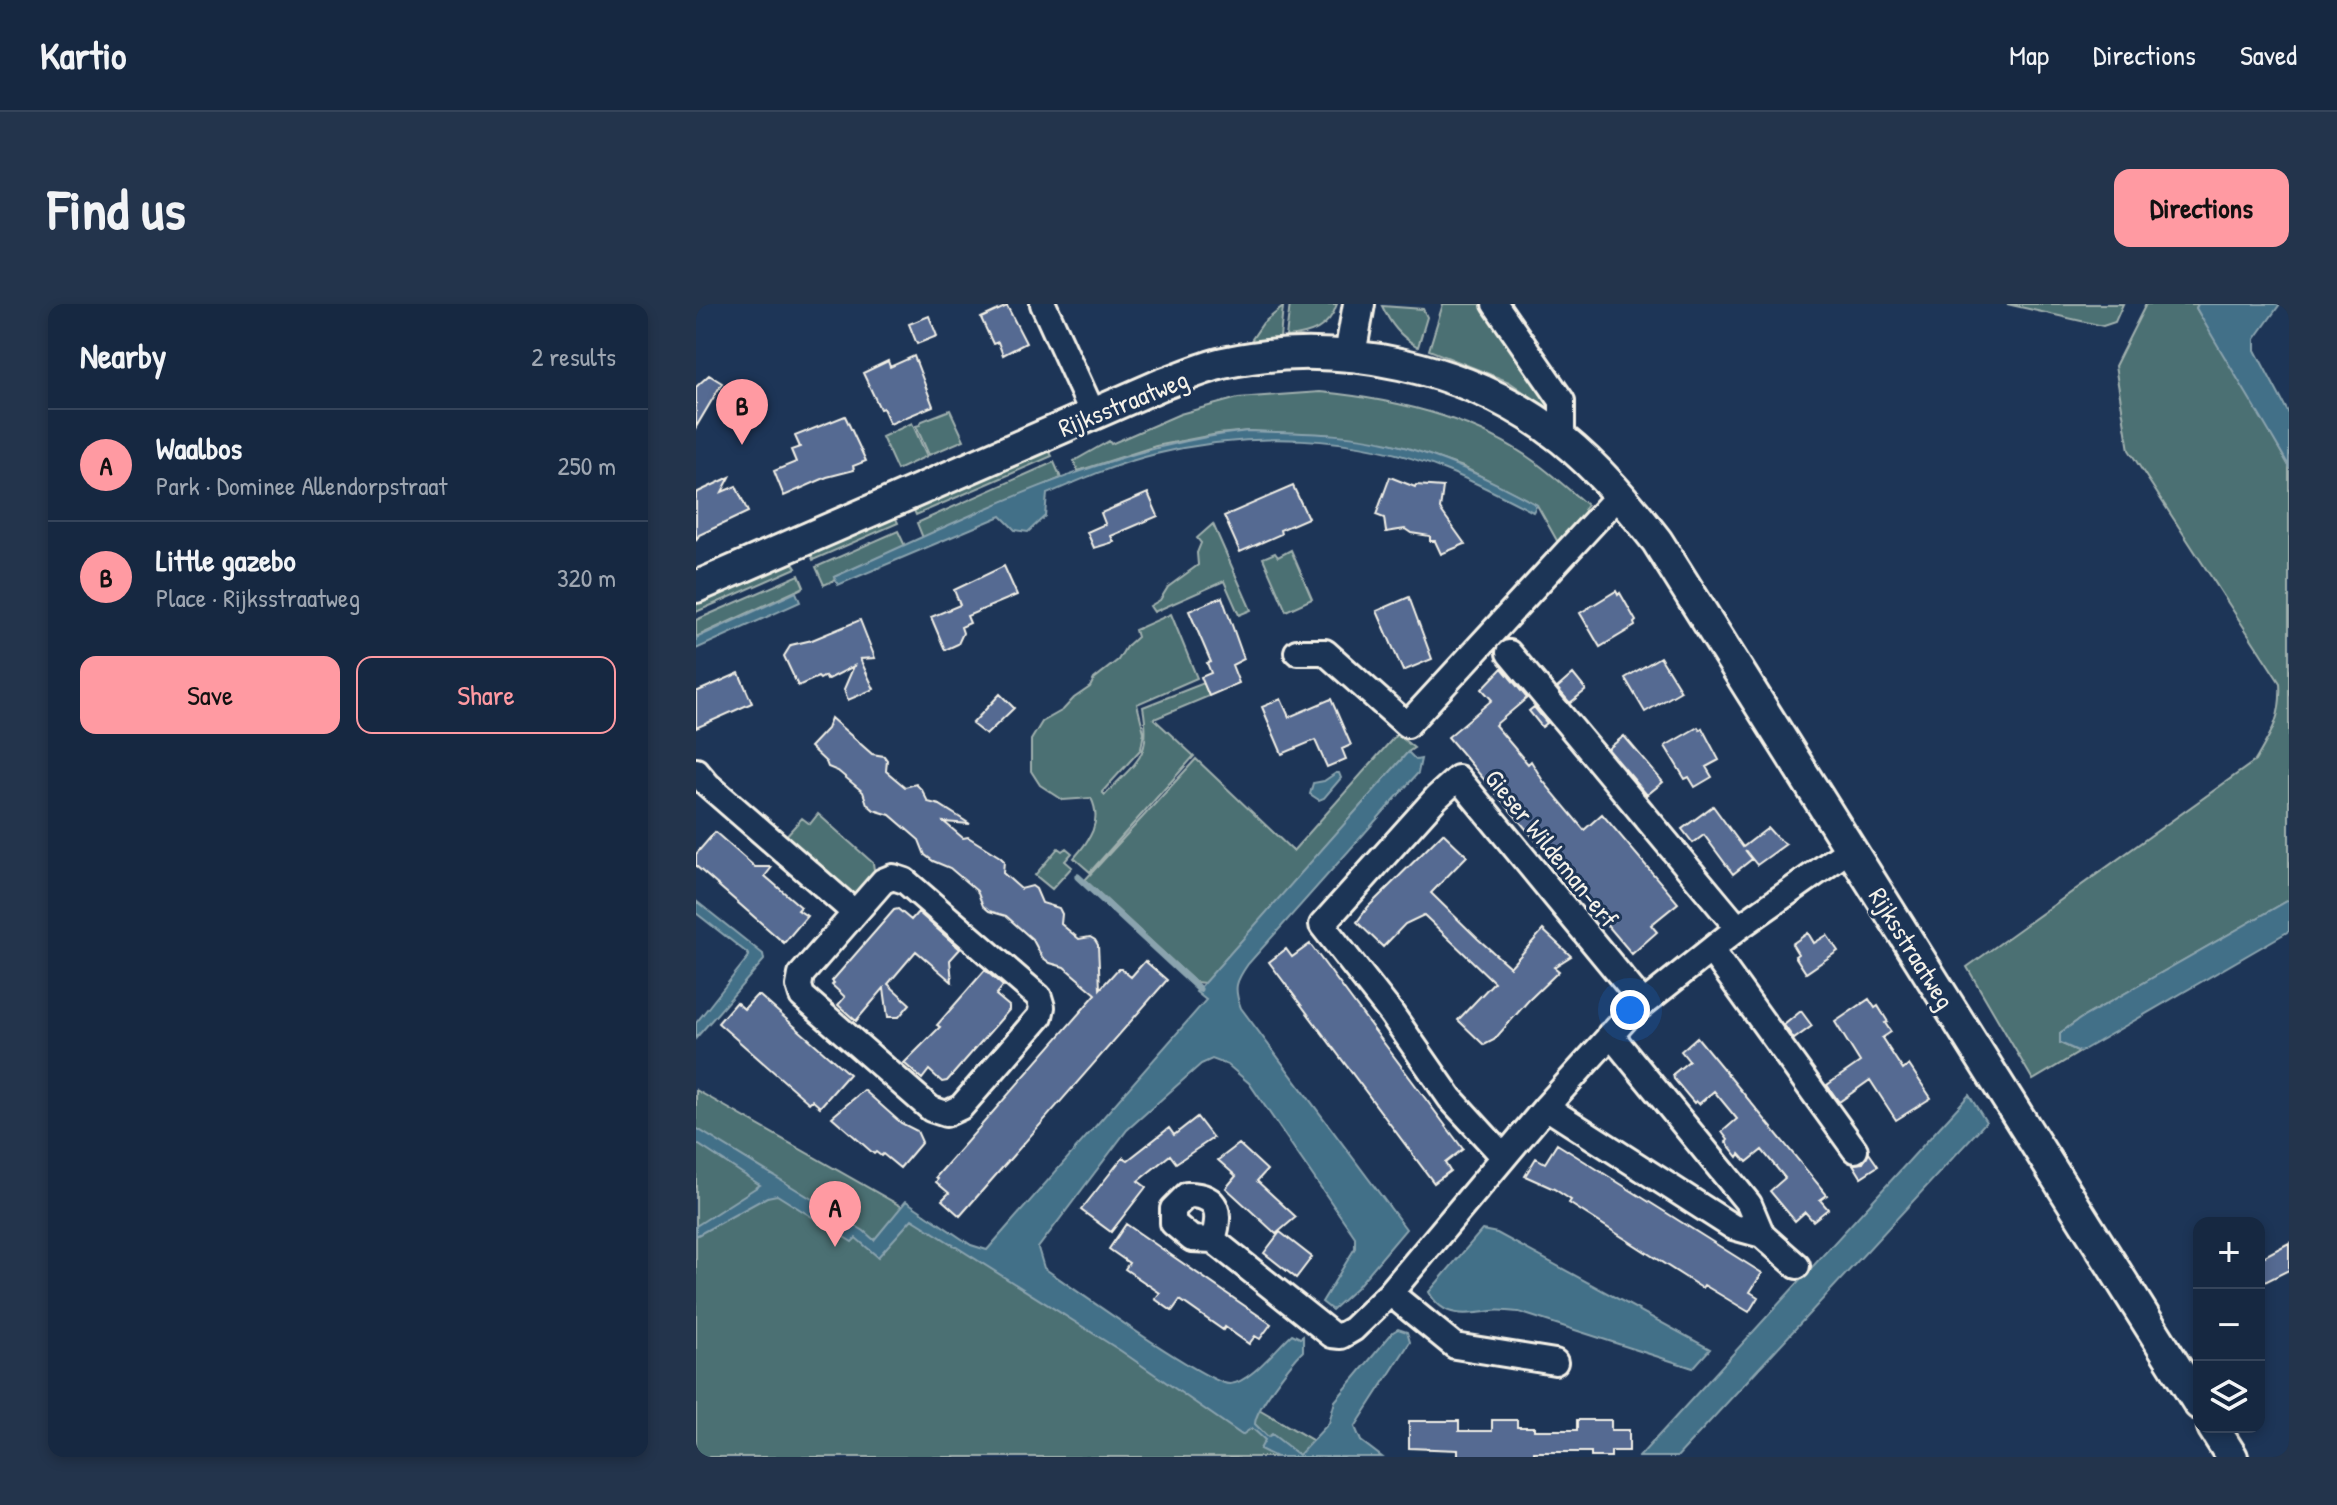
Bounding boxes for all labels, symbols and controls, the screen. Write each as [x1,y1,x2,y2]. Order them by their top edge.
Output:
text: Kartio [40,29,126,81]
text: Map [2009,36,2049,74]
text: Directions [2093,36,2196,74]
text: Saved [2240,36,2297,74]
button: Directions [2114,169,2289,247]
text: Find us [48,171,186,246]
text: Nearby [80,333,166,379]
text: 2 results [531,339,616,374]
street label: Rijksstraatweg [1053,361,1193,445]
pin: B [716,379,768,445]
text: Waalbos [156,428,242,468]
text: A [100,448,112,483]
text: 250 m [558,448,616,483]
text: Park · Dominee Allendorpstraat [156,468,447,503]
text: Little gazebo [156,540,296,580]
text: B [99,560,113,595]
text: 320 m [557,560,616,595]
text: Place · Rijksstraatweg [156,580,360,615]
button: Save [80,656,340,734]
button: Share [356,656,616,734]
street label: Gieser Wildeman-erf [1477,762,1627,935]
street label: Rijksstraatweg [1861,881,1963,1015]
your location [1610,990,1650,1030]
pin: A [809,1181,861,1247]
map controls [2193,1217,2265,1433]
button: + [2193,1217,2265,1289]
button: − [2193,1289,2265,1361]
button: layers [2193,1361,2265,1433]

